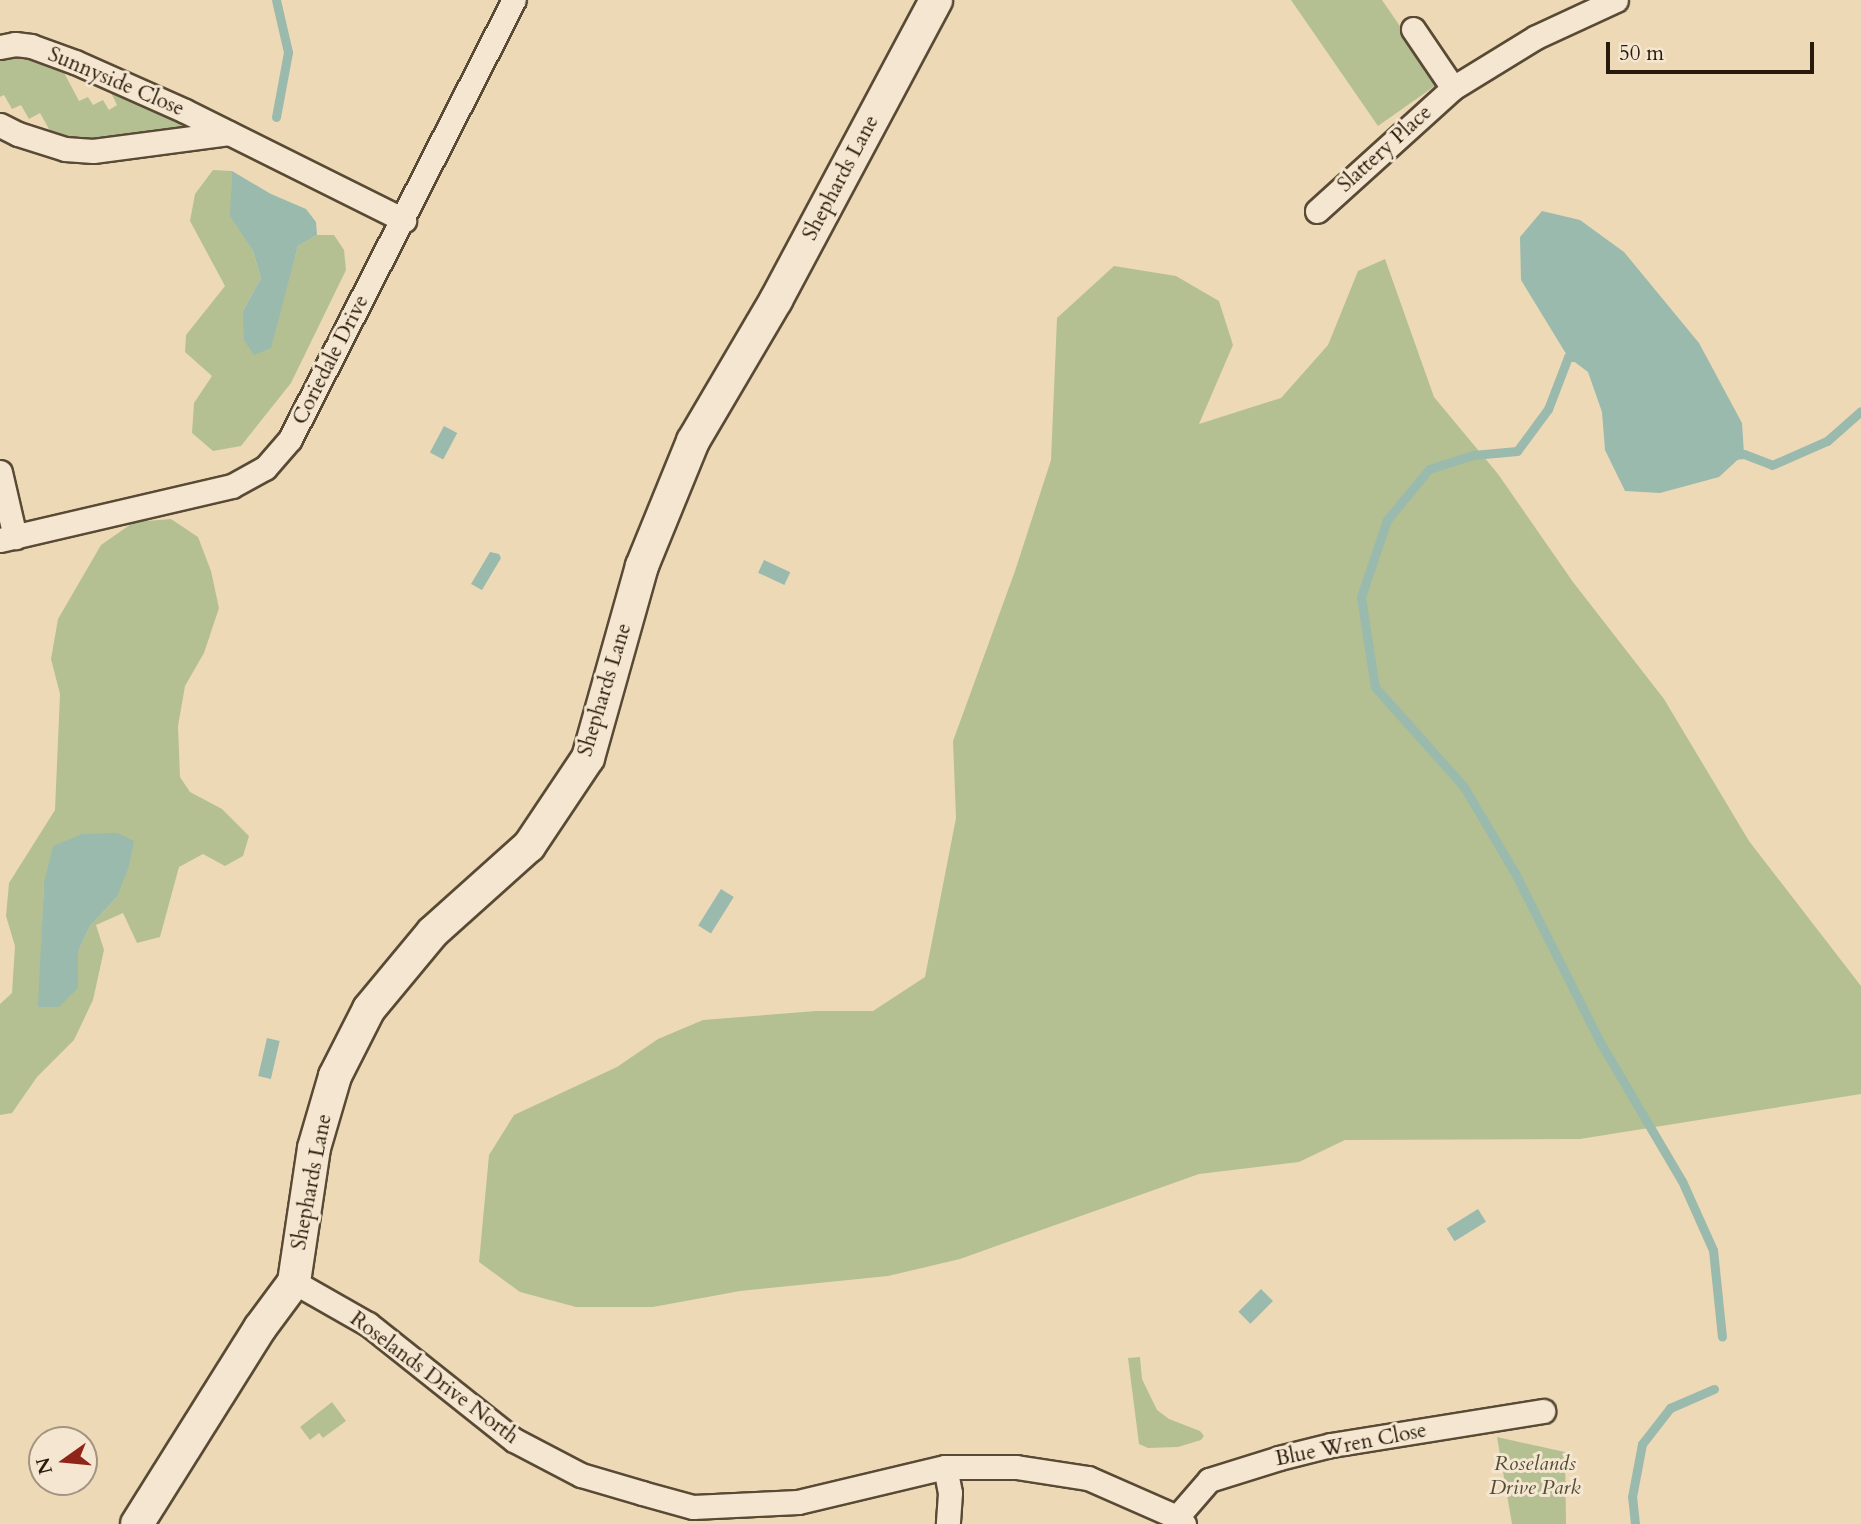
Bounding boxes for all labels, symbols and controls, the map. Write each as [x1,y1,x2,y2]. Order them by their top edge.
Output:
scale bar [1609,28,1817,72]
text: 50 m [1619,39,1664,68]
street label: Sunnyside Close [44,42,188,122]
street label: Slattery Place [1333,100,1437,198]
street label: Shephards Lane [797,111,885,245]
street label: Coriedale Drive [288,291,374,429]
street label: Shephards Lane [573,620,637,760]
street label: Shephards Lane [286,1112,338,1252]
street label: Roselands Drive North [345,1307,523,1449]
street label: Blue Wren Close [1273,1418,1429,1472]
north arrow [28,1426,98,1496]
park label: Roselands Drive Park [1489,1451,1581,1501]
text: N [30,1455,59,1477]

